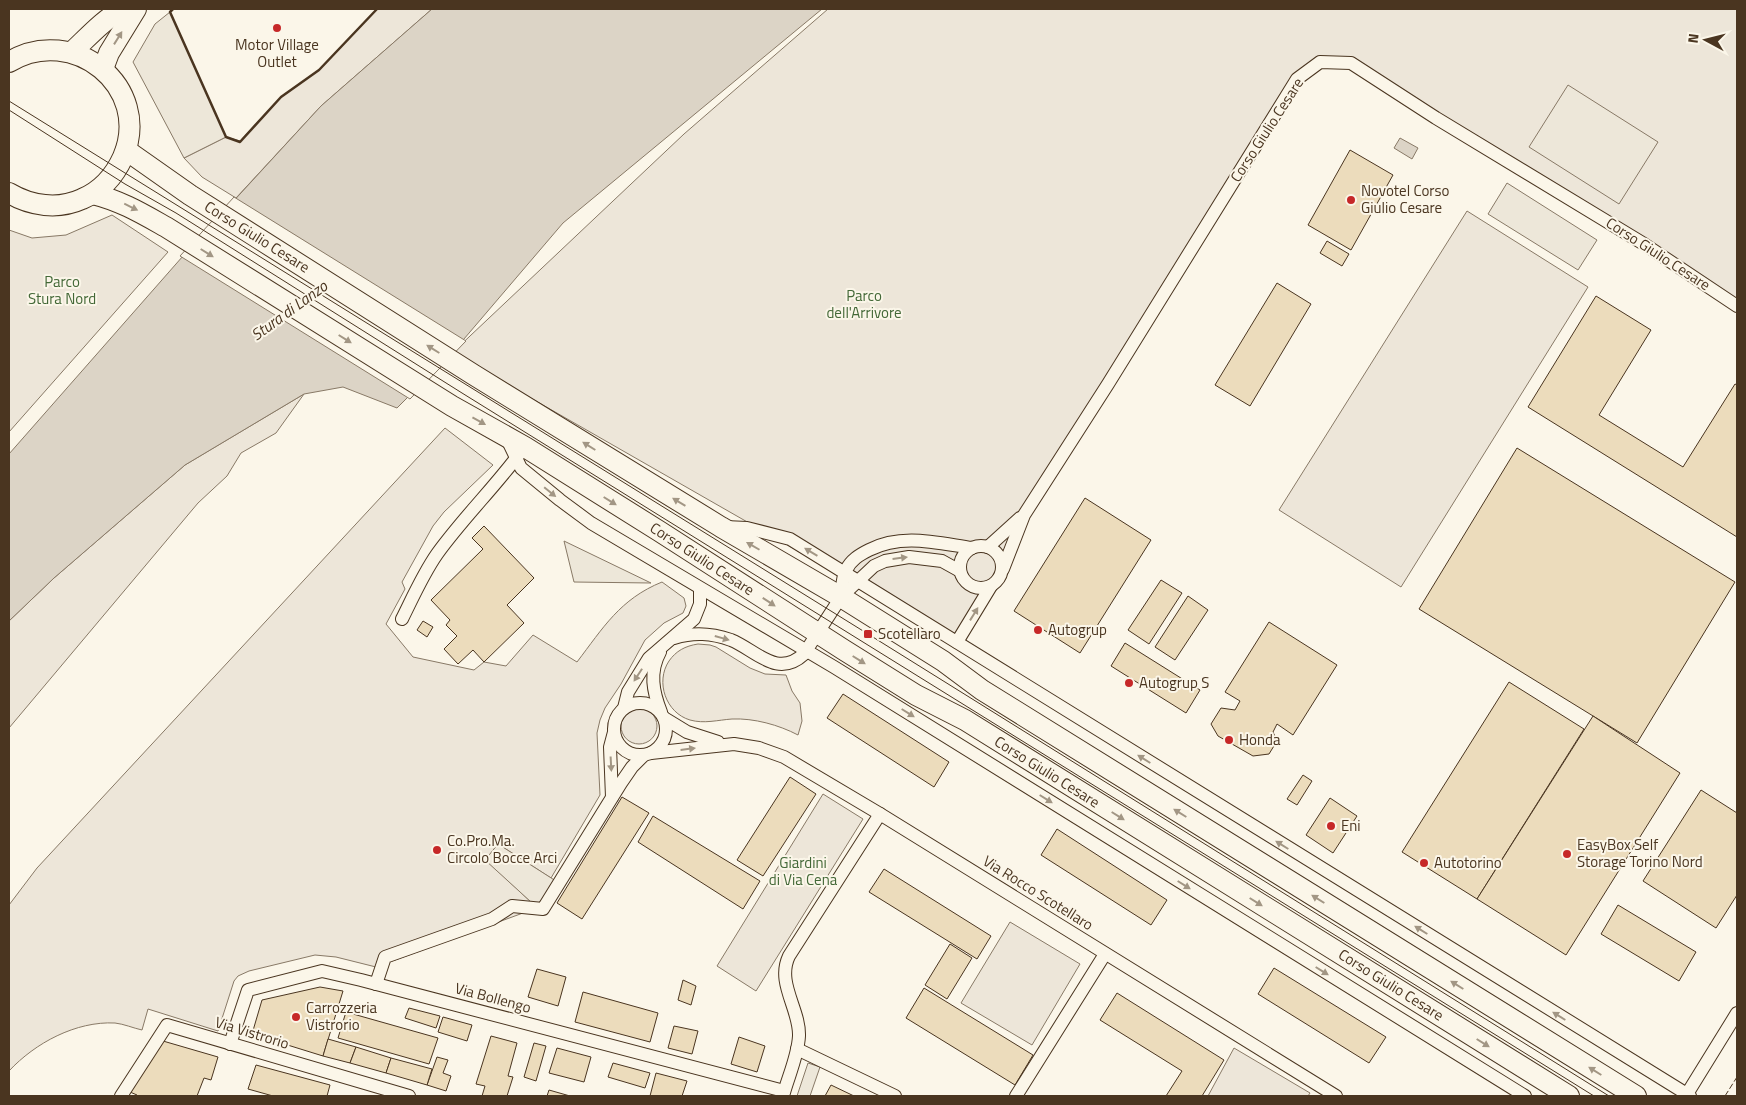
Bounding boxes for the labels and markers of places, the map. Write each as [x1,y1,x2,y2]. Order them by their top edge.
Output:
marker: Motor Village Outlet [271,22,283,34]
place label: Motor Village Outlet [235,33,319,73]
place label: Novotel Corso Giulio Cesare [1361,179,1449,219]
marker: Novotel Corso Giulio Cesare [1345,194,1357,206]
place label: Autogrup [1048,618,1107,641]
place label: Scotellaro [878,622,941,645]
marker: Autogrup [1032,624,1044,636]
marker: Scotellaro [862,628,874,640]
place label: Autogrup S [1139,671,1209,694]
marker: Autogrup S [1123,677,1135,689]
place label: Honda [1239,728,1281,751]
marker: Honda [1223,734,1235,746]
place label: Eni [1341,814,1361,837]
marker: Eni [1325,820,1337,832]
place label: Co.Pro.Ma. Circolo Bocce Arci [447,829,557,869]
place label: EasyBox Self Storage Torino Nord [1577,833,1703,873]
marker: Co.Pro.Ma. Circolo Bocce Arci [431,844,443,856]
marker: EasyBox Self Storage Torino Nord [1561,848,1573,860]
place label: Autotorino [1434,851,1502,874]
marker: Autotorino [1418,857,1430,869]
place label: Carrozzeria Vistrorio [306,996,377,1036]
marker: Carrozzeria Vistrorio [290,1011,302,1023]

